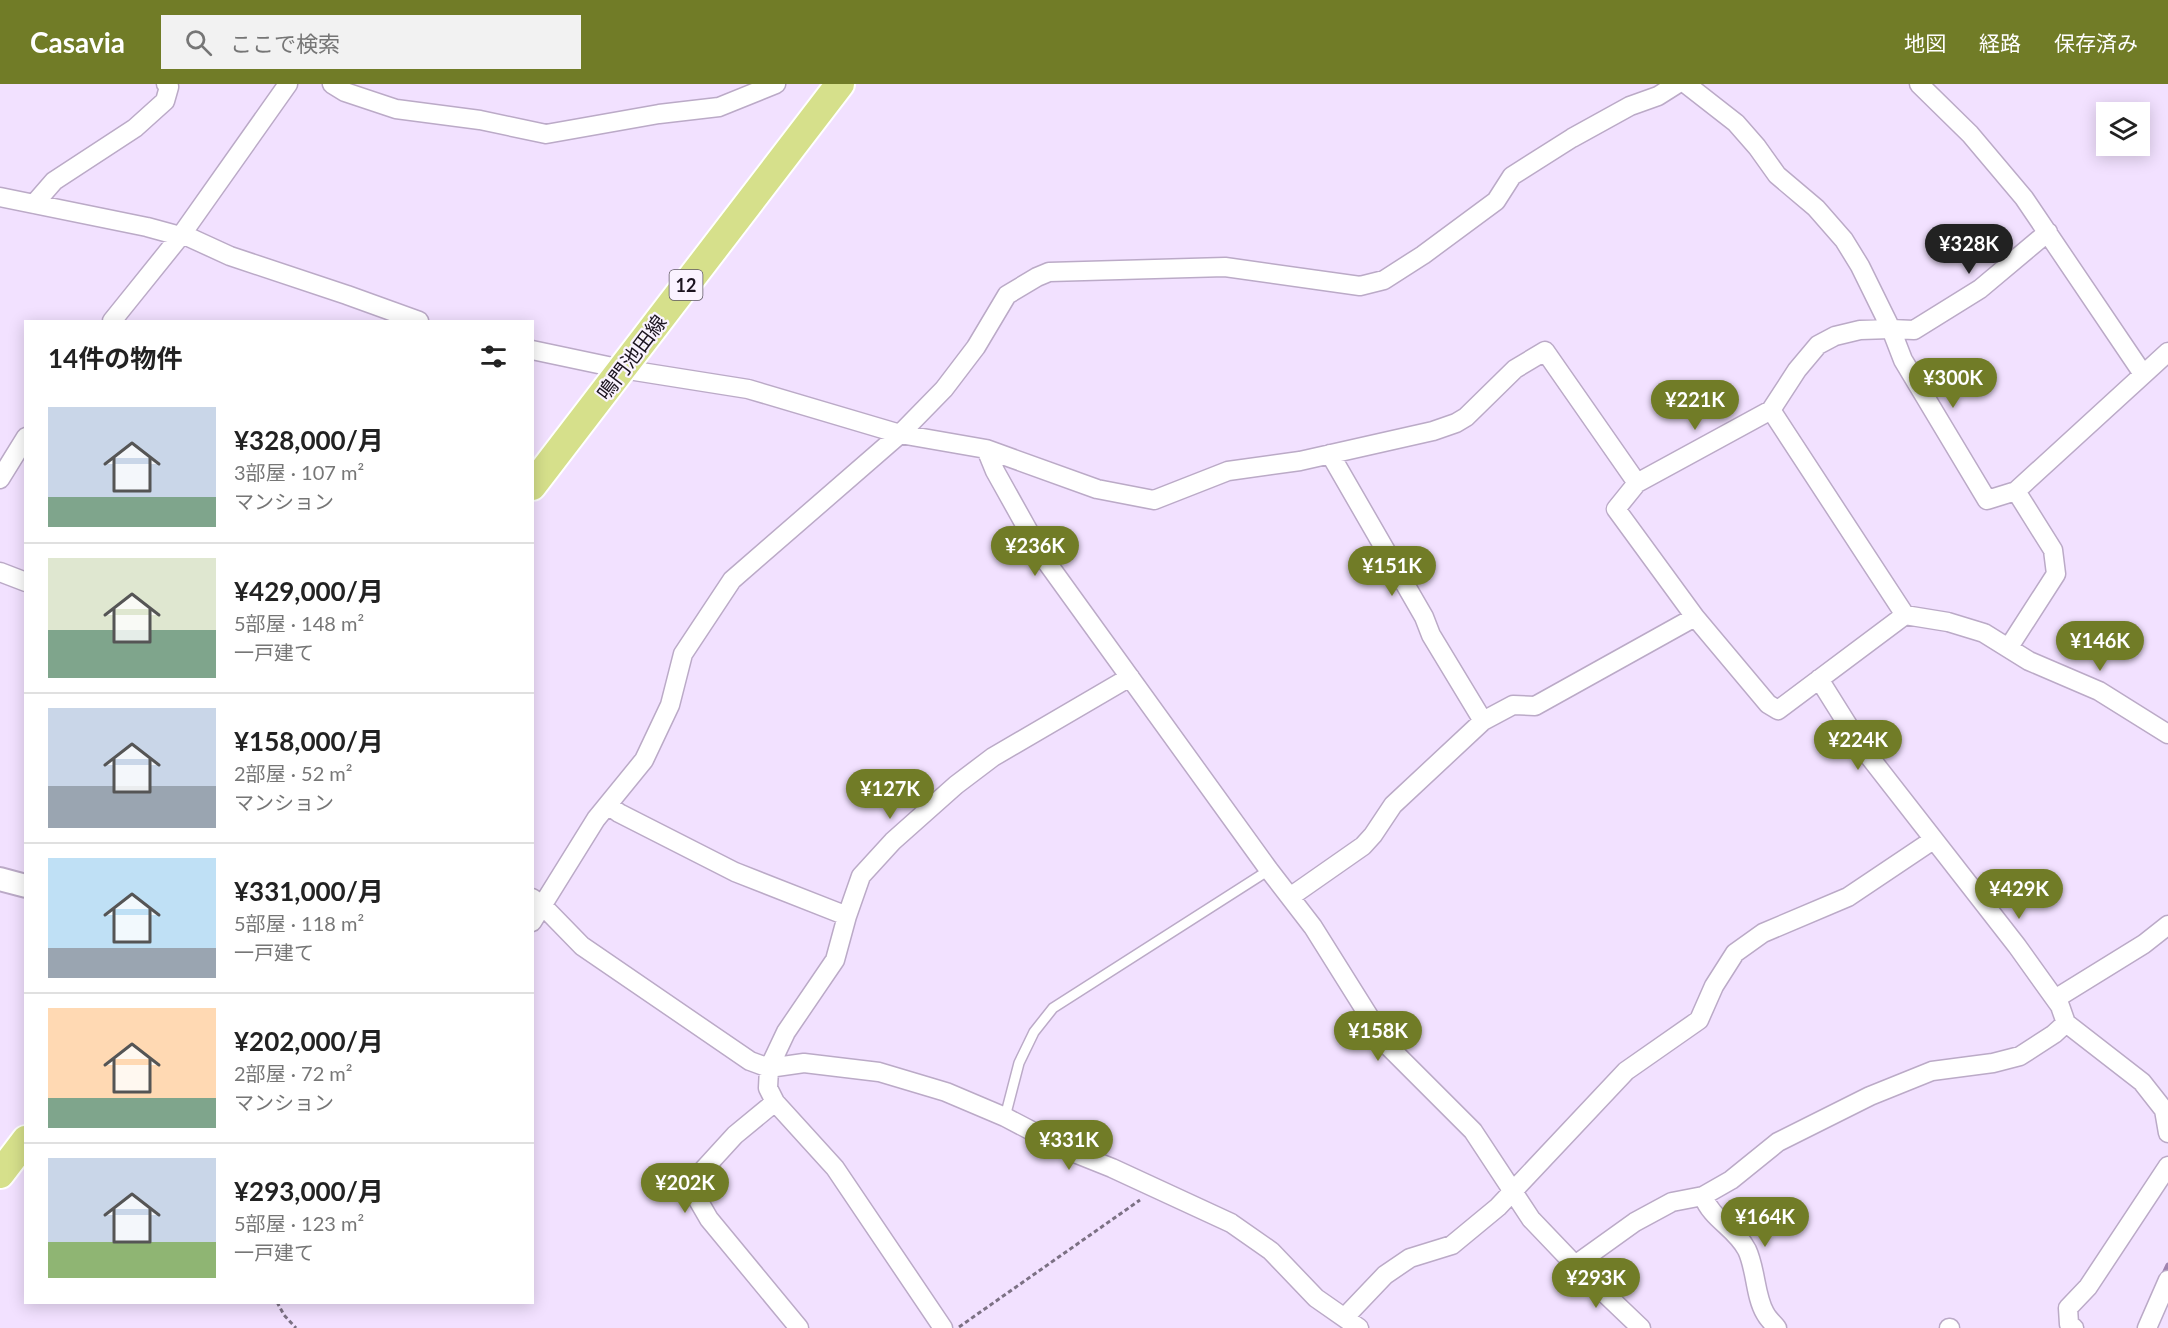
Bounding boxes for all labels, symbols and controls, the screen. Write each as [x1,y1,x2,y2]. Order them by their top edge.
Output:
search box [161,15,581,69]
text: Casavia [30,25,125,59]
icon: search [182,26,215,59]
text: ここで検索 [230,30,340,57]
text: 地図 [1904,30,1946,55]
text: 経路 [1979,30,2021,55]
text: 保存済み [2054,30,2138,55]
map controls [2096,102,2150,156]
button: layers [2096,102,2150,156]
pin: ¥328K [1927,224,2011,275]
text: ¥328K [1939,231,1999,255]
road number: 12 [670,270,702,300]
street label: 鳴門池田線 [591,310,671,404]
icon: filters [477,340,510,373]
text: 14件の物件 [48,342,182,374]
pin: ¥300K [1911,358,1995,409]
text: ¥300K [1923,365,1983,389]
pin: ¥221K [1653,380,1737,431]
text: ¥221K [1665,387,1725,411]
text: ¥328,000/月 [234,424,384,456]
icon: home [96,431,168,503]
text: 3部屋 · 107 m² [234,460,364,484]
text: マンション [234,489,334,513]
pin: ¥236K [993,526,1077,577]
text: ¥236K [1005,533,1065,557]
pin: ¥151K [1350,546,1434,597]
text: ¥151K [1362,553,1422,577]
text: ¥429,000/月 [234,575,384,607]
icon: home [96,582,168,654]
text: 5部屋 · 148 m² [234,611,364,635]
pin: ¥146K [2058,621,2142,672]
text: ¥146K [2070,628,2130,652]
text: 一戸建て [234,640,314,664]
pin: ¥224K [1816,720,1900,771]
text: ¥158,000/月 [234,725,384,757]
text: ¥224K [1828,727,1888,751]
icon: home [96,732,168,804]
text: 2部屋 · 52 m² [234,761,353,785]
pin: ¥127K [848,769,932,820]
text: ¥127K [860,776,920,800]
text: マンション [234,790,334,814]
pin: ¥429K [1977,869,2061,920]
text: ¥331,000/月 [234,875,384,907]
text: ¥429K [1989,876,2049,900]
icon: home [96,882,168,954]
text: 5部屋 · 118 m² [234,911,364,935]
text: 一戸建て [234,940,314,964]
pin: ¥158K [1336,1011,1420,1062]
text: ¥158K [1348,1018,1408,1042]
text: ¥202,000/月 [234,1025,384,1057]
icon: home [96,1032,168,1104]
text: 2部屋 · 72 m² [234,1061,353,1085]
text: マンション [234,1090,334,1114]
pin: ¥331K [1027,1120,1111,1171]
text: ¥331K [1039,1127,1099,1151]
pin: ¥202K [643,1163,727,1214]
text: ¥202K [655,1170,715,1194]
text: ¥293,000/月 [234,1175,384,1207]
icon: home [96,1182,168,1254]
pin: ¥164K [1723,1197,1807,1248]
text: ¥164K [1735,1204,1795,1228]
text: 5部屋 · 123 m² [234,1211,364,1235]
text: 一戸建て [234,1240,314,1264]
pin: ¥293K [1554,1258,1638,1309]
text: ¥293K [1566,1265,1626,1289]

